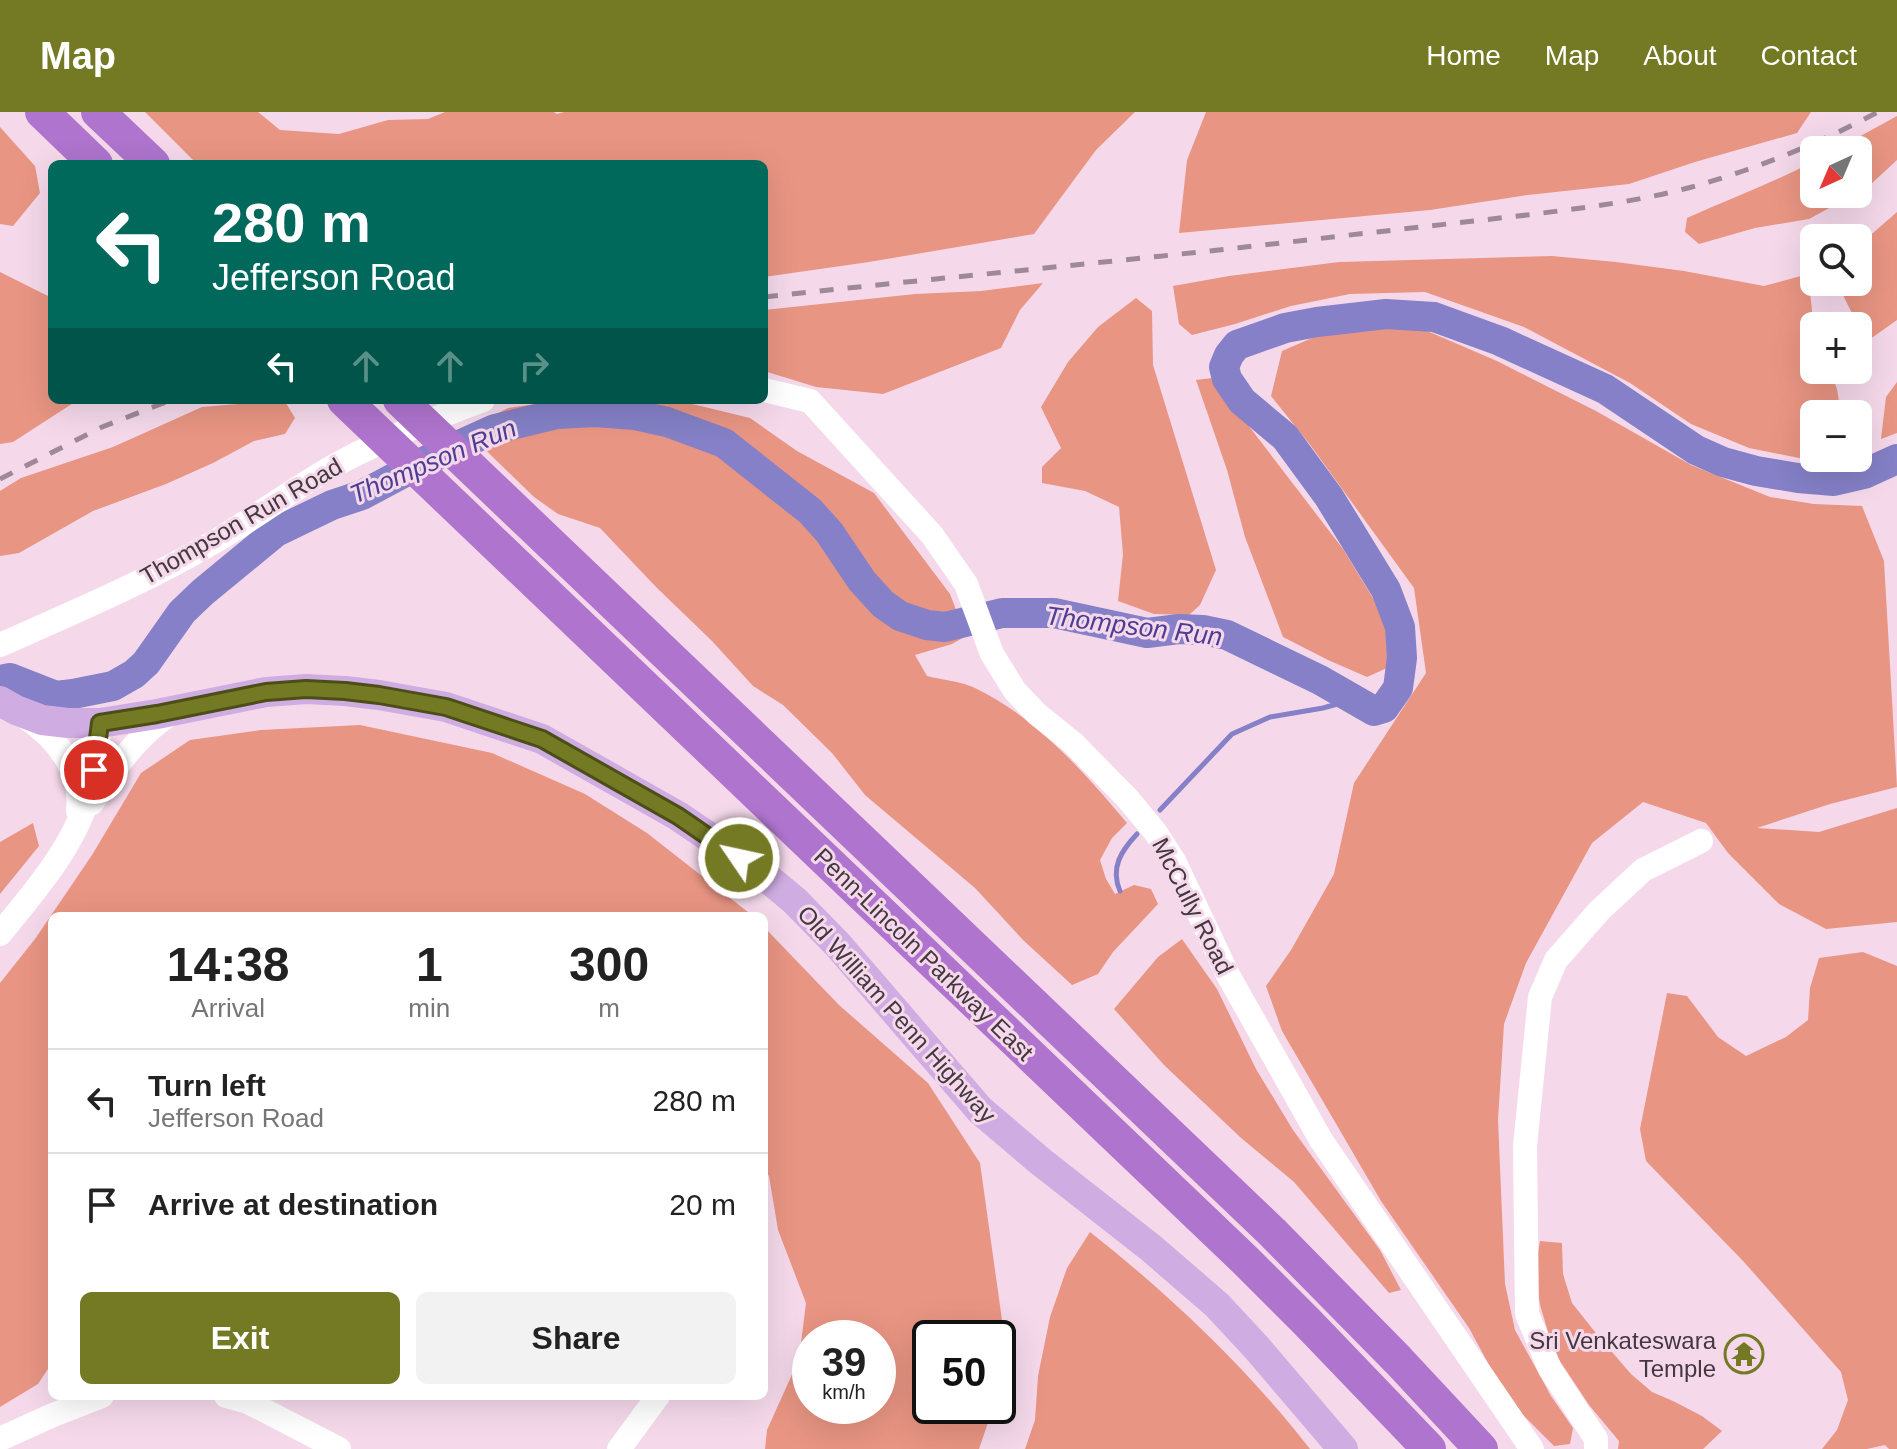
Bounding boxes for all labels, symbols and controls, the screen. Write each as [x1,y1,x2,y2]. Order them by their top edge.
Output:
text: Map [40,35,116,77]
text: Home [1426,40,1501,71]
text: Map [1545,40,1599,71]
text: About [1643,40,1717,71]
text: Contact [1761,40,1857,71]
north arrow [1800,136,1872,208]
map controls [1800,136,1872,472]
text: 280 m [212,191,371,254]
icon: left [80,192,184,296]
button: search [1800,224,1872,296]
text: Jefferson Road [212,257,456,298]
button: + [1800,312,1872,384]
icon: left [260,344,304,388]
icon: ahead [344,344,388,388]
icon: ahead [428,344,472,388]
icon: right [512,344,556,388]
button: − [1800,400,1872,472]
water label: Thompson Run [345,412,521,510]
street label: Thompson Run Road [135,452,347,590]
water label: Thompson Run [1044,600,1224,652]
pin [60,736,128,804]
icon: arrive [72,748,116,792]
position arrow [697,816,781,900]
street label: McCully Road [1147,833,1239,979]
street label: Penn-Lincoln Parkway East [809,842,1039,1066]
street label: Old William Penn Highway [792,900,1002,1128]
text: 14:38 [167,938,290,991]
text: 1 [416,938,443,991]
text: 300 [569,938,649,991]
text: Arrival [191,993,265,1023]
text: min [408,993,450,1023]
text: m [598,993,620,1023]
text: Turn left [148,1069,266,1102]
icon: left [80,1079,124,1123]
text: 280 m [653,1084,736,1117]
text: Jefferson Road [148,1103,324,1133]
icon: arrive [80,1183,124,1227]
text: Arrive at destination [148,1188,438,1221]
text: 20 m [669,1188,736,1221]
button: Exit [80,1292,400,1384]
button: Share [416,1292,736,1384]
speed limit sign: 50 [912,1320,1016,1424]
place label: Sri Venkateswara Temple [1529,1327,1717,1382]
temple icon: Sri Venkateswara Temple [1723,1333,1765,1375]
text: 39 [822,1340,866,1384]
text: km/h [822,1381,866,1403]

